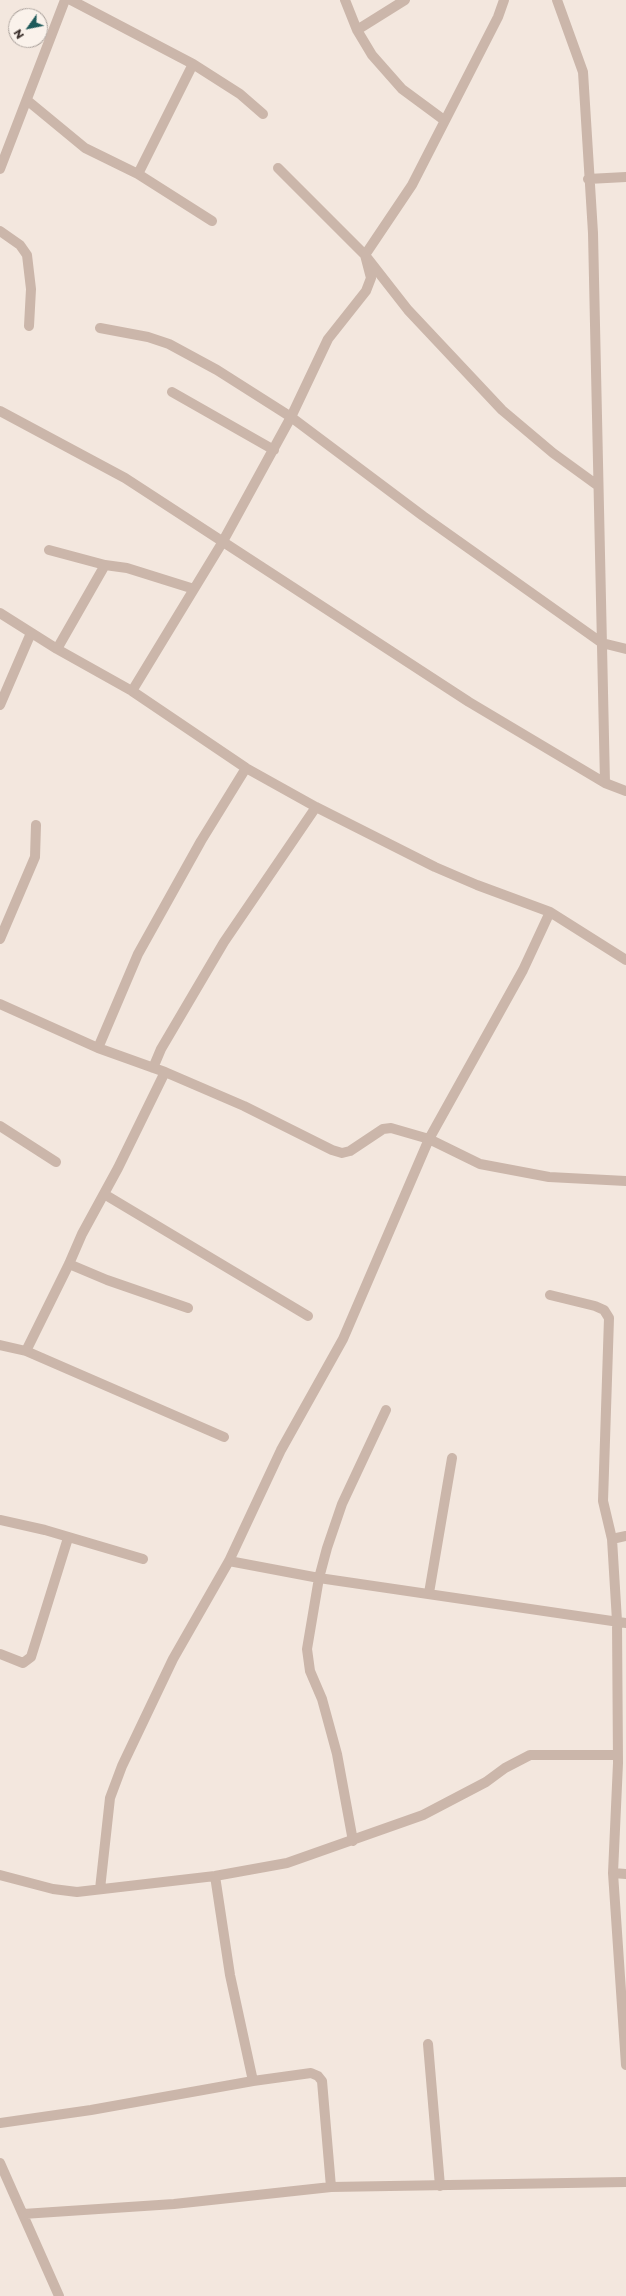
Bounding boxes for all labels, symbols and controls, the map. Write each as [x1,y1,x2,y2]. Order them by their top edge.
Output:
north arrow [8,8,48,48]
text: N [10,26,27,42]

